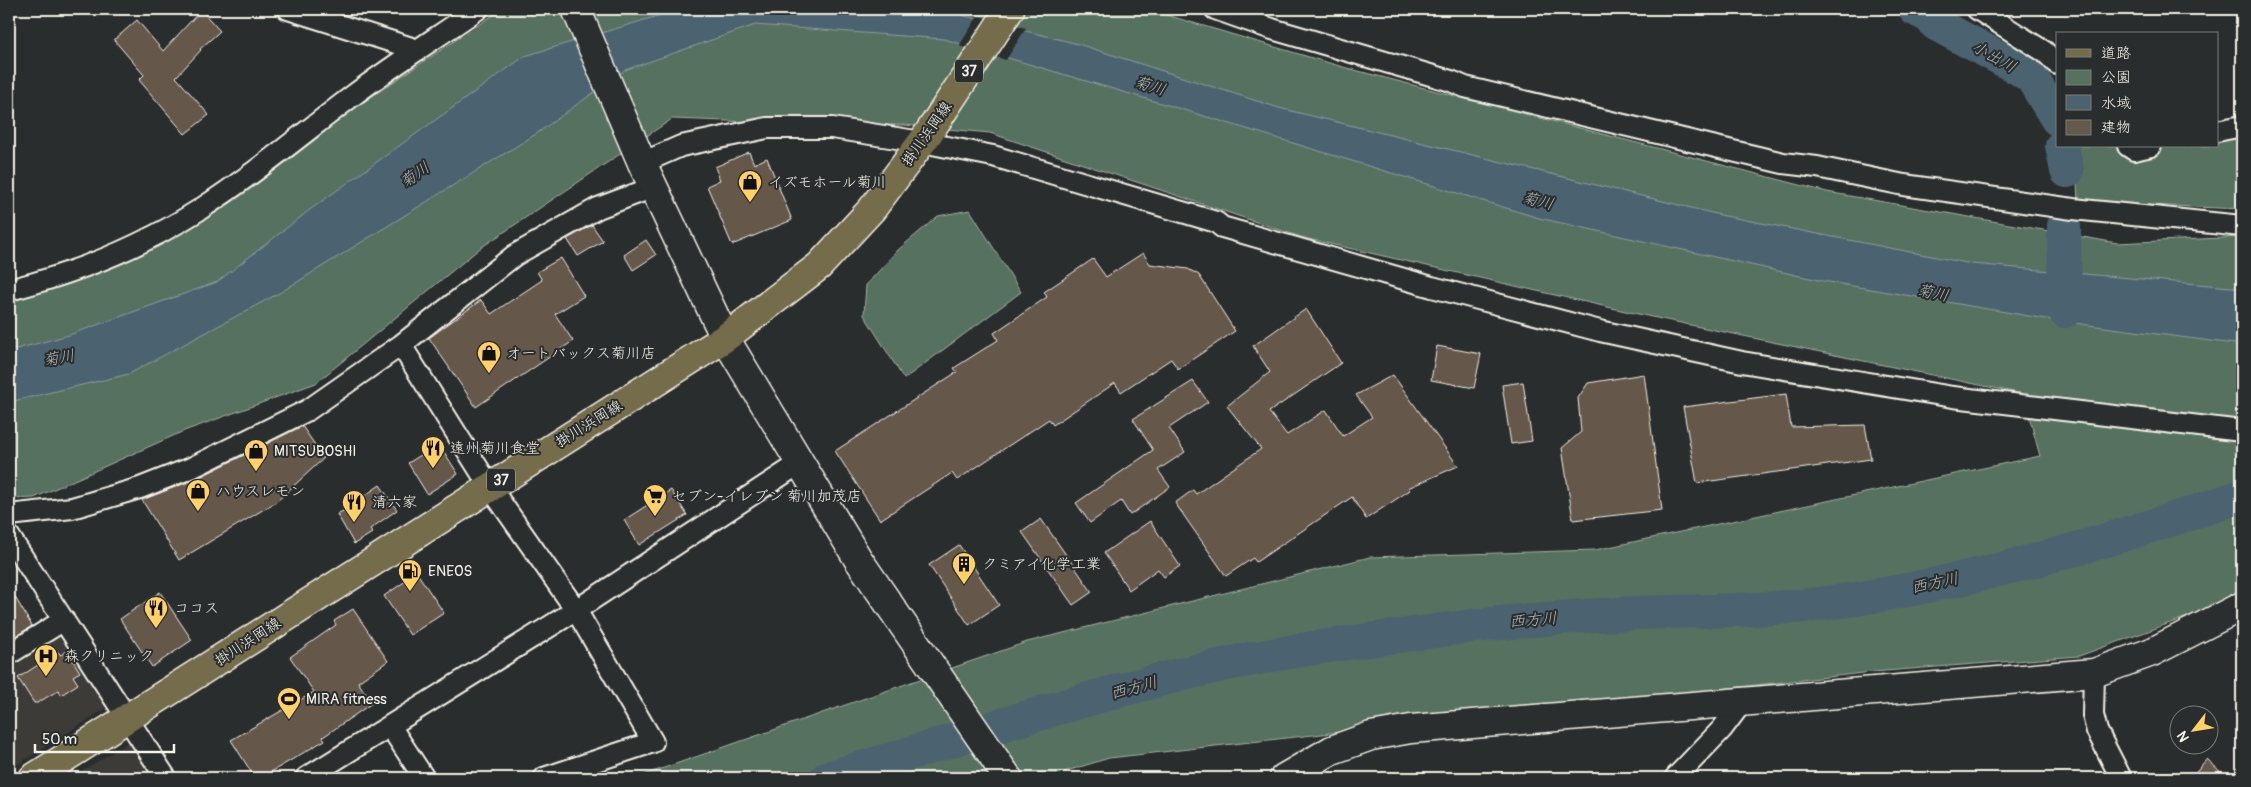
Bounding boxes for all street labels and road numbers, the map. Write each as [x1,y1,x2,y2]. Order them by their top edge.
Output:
road number: 37 [955,59,983,82]
street label: 掛川浜岡線 [898,98,956,170]
street label: 掛川浜岡線 [552,396,626,452]
road number: 37 [487,468,515,492]
street label: 掛川浜岡線 [211,614,285,670]

